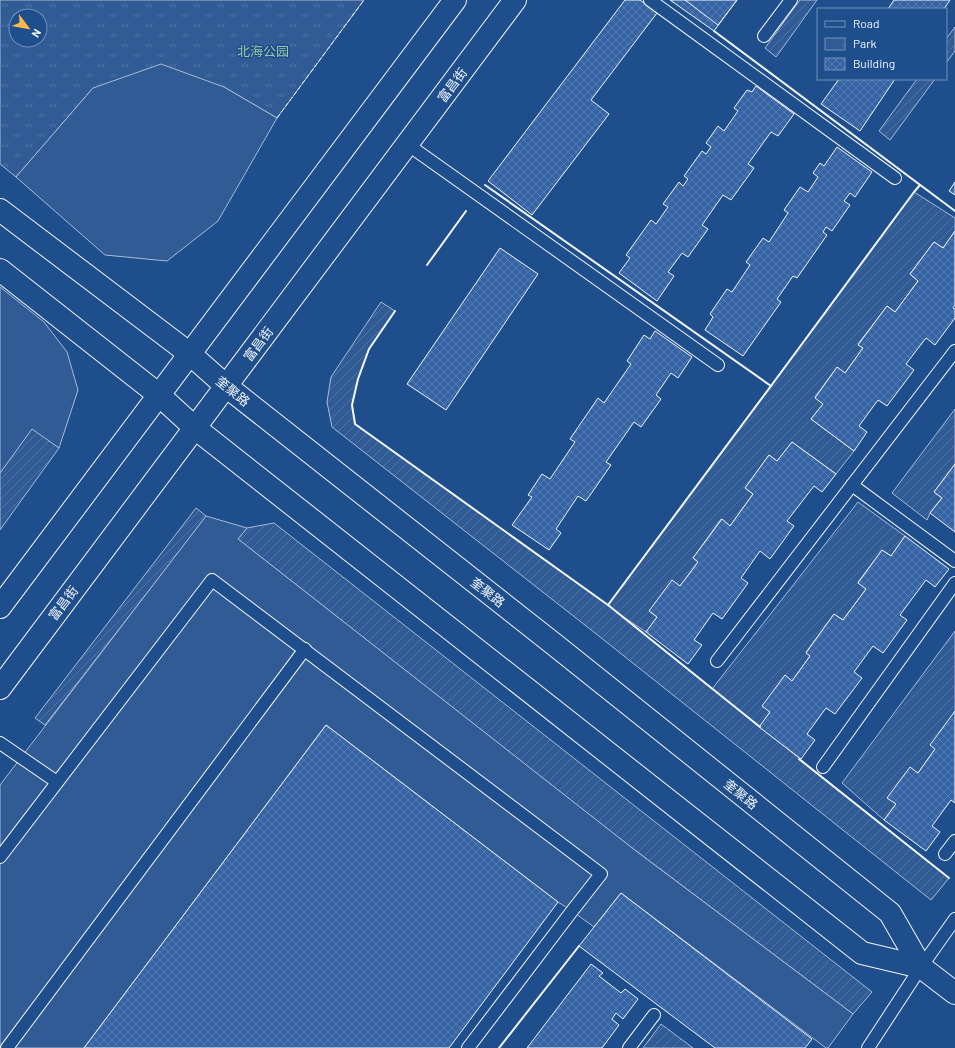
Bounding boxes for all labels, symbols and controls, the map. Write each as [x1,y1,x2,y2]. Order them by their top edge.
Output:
north arrow [8,8,48,48]
legend [817,8,947,80]
text: Road [853,16,880,30]
text: N [29,27,44,40]
text: Park [853,36,877,50]
park label: 北海公园 [237,43,289,59]
text: Building [853,56,895,70]
street label: 富昌街 [434,65,470,105]
street label: 富昌街 [240,324,276,364]
street label: 奎聚路 [213,373,253,409]
street label: 奎聚路 [468,574,508,610]
street label: 富昌街 [45,583,81,623]
street label: 奎聚路 [721,776,761,812]

